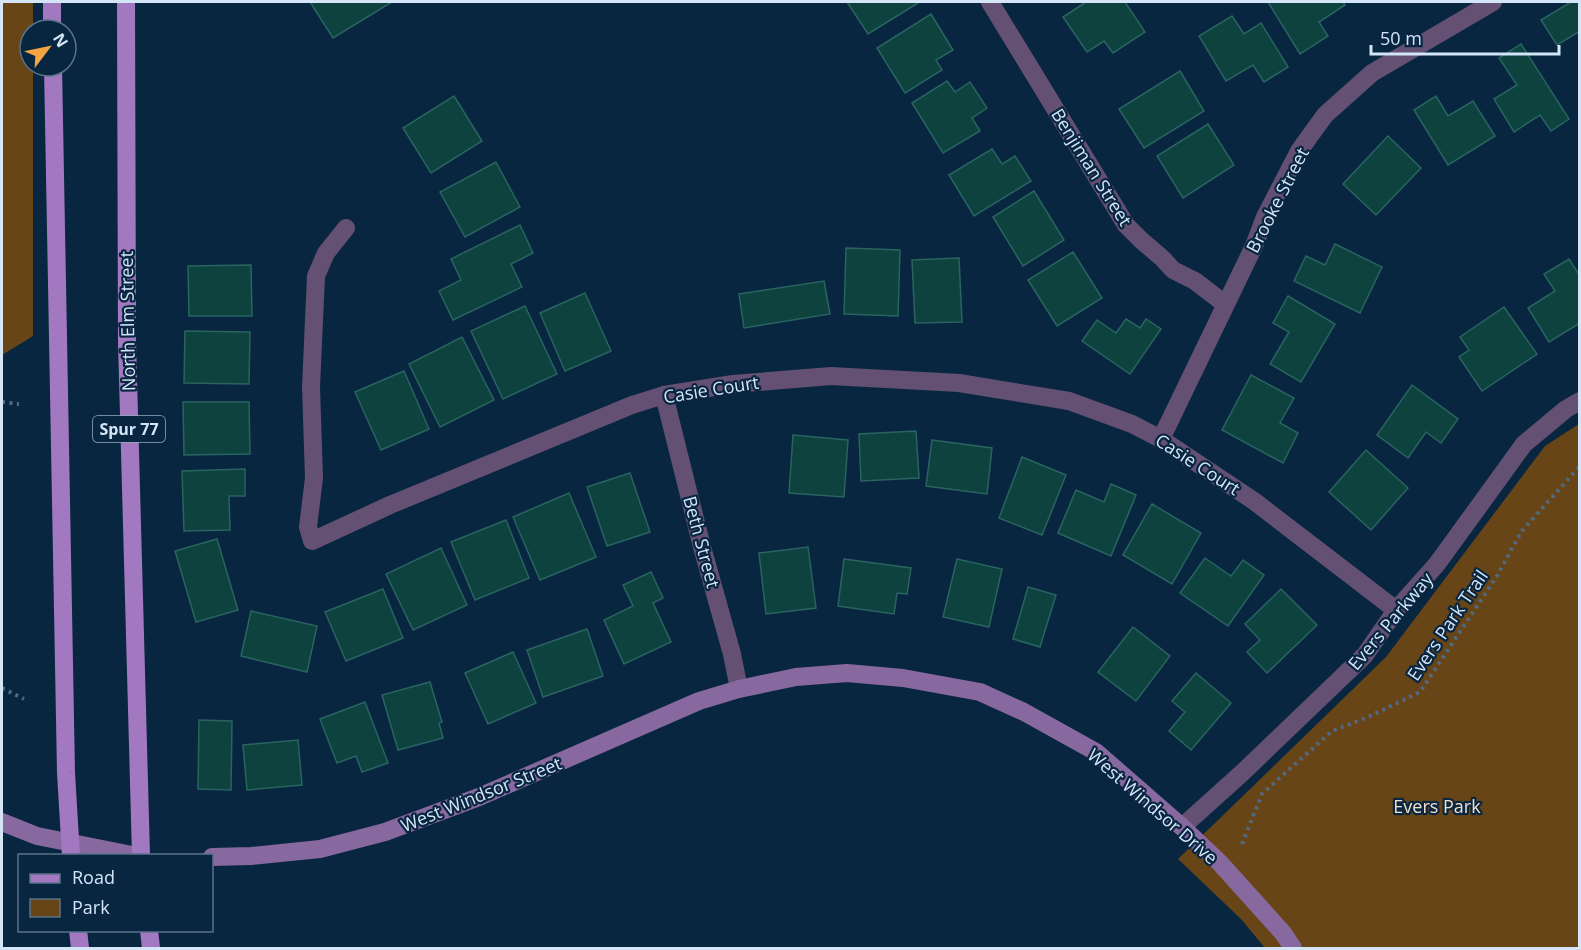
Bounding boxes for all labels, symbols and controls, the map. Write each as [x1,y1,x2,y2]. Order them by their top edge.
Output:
north arrow [18,18,78,78]
scale bar [1371,18,1558,56]
text: 50 m [1380,26,1422,50]
text: N [48,29,73,51]
street label: Benjiman Street [1046,104,1138,230]
street label: Brooke Street [1240,143,1314,257]
street label: North Elm Street [114,251,140,391]
street label: Casie Court [662,370,760,408]
road number: Spur 77 [93,416,165,442]
street label: Casie Court [1151,428,1245,500]
street label: Beth Street [678,493,726,591]
street label: Evers Park Trail [1401,565,1493,685]
street label: Evers Parkway [1342,566,1438,675]
street label: West Windsor Drive [1083,743,1223,869]
street label: West Windsor Street [397,751,565,837]
park label: Evers Park [1393,794,1481,818]
legend [18,854,213,932]
text: Road [72,865,115,889]
text: Park [72,895,110,919]

